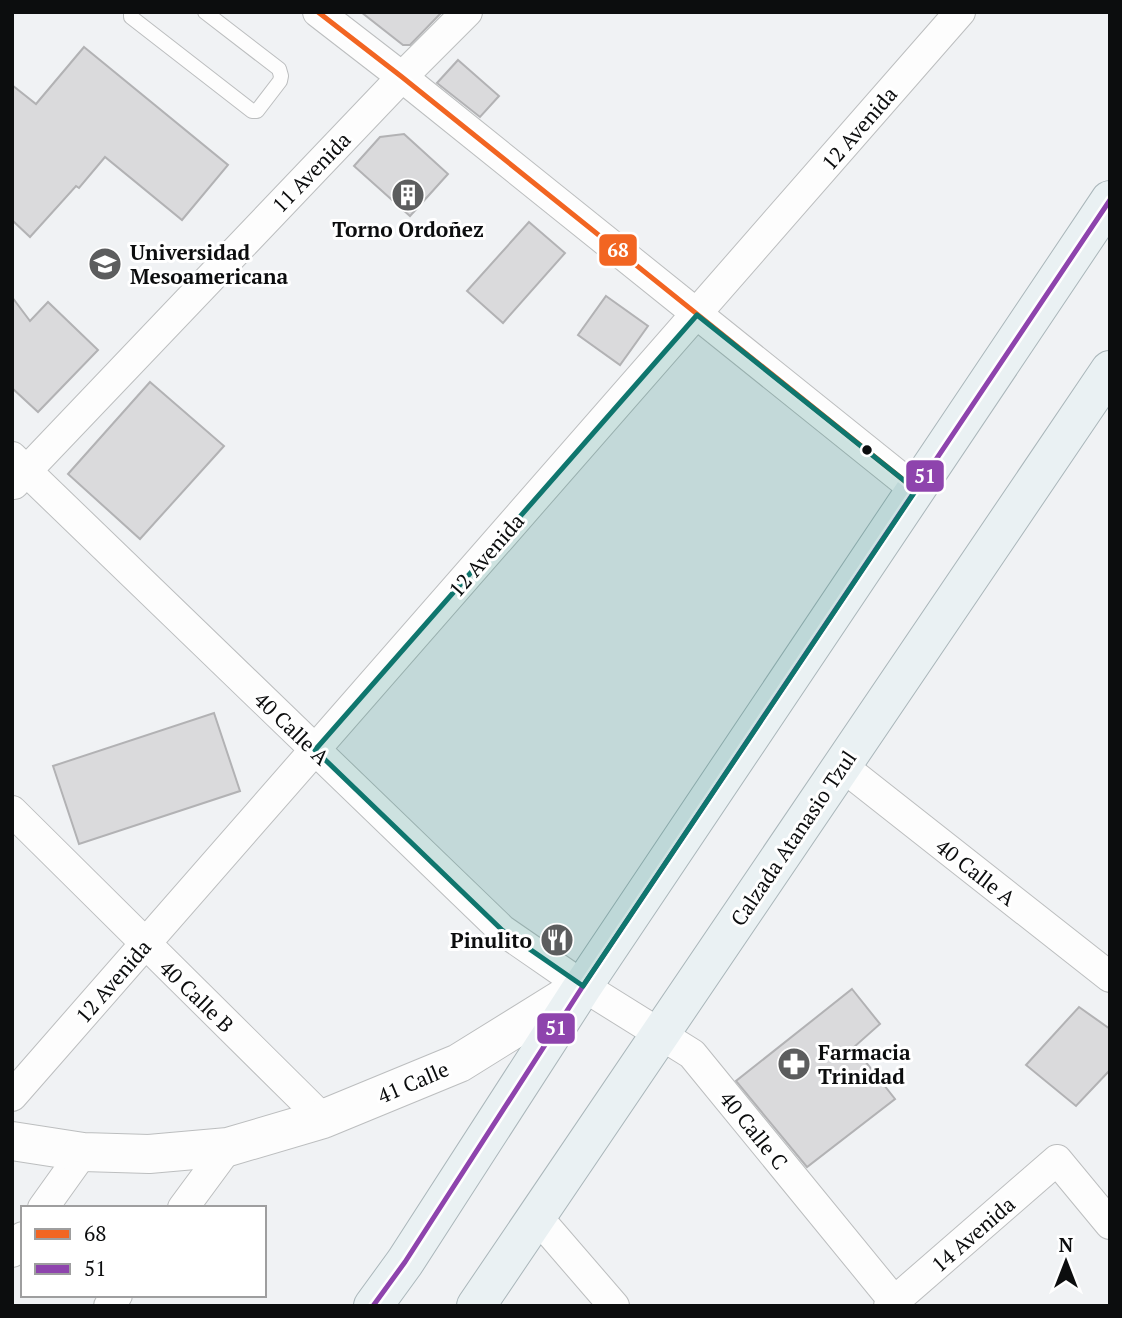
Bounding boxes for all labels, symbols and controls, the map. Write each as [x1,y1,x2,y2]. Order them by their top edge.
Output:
street label: 12 Avenida [815,80,903,176]
street label: 11 Avenida [266,125,357,218]
building icon: Torno Ordoñez [389,176,427,214]
place label: Torno Ordoñez [332,215,484,243]
line badge: 68 [598,233,638,267]
text: 68 [607,237,629,262]
place label: Universidad Mesoamericana [130,238,289,290]
school or university icon: Universidad Mesoamericana [86,245,124,283]
unlabelled marker [860,443,874,457]
line badge: 51 [905,459,945,493]
text: 51 [914,463,936,488]
street label: 12 Avenida [442,507,530,603]
street label: 40 Calle A [249,685,336,771]
street label: Calzada Atanasio Tzul [724,745,862,931]
street label: 40 Calle A [930,832,1022,912]
restaurant icon: Pinulito [538,921,576,959]
place label: Pinulito [450,926,532,954]
street label: 12 Avenida [69,933,157,1029]
street label: 40 Calle B [154,954,240,1038]
line badge: 51 [536,1012,576,1045]
text: 51 [545,1015,567,1040]
place label: Farmacia Trinidad [818,1038,911,1090]
pharmacy icon: Farmacia Trinidad [775,1045,813,1083]
street label: 41 Calle [373,1054,453,1110]
street label: 40 Calle C [714,1085,794,1175]
street label: 14 Avenida [925,1190,1021,1278]
legend [21,1206,266,1297]
text: 68 [84,1219,106,1247]
north arrow [1031,1227,1101,1297]
text: N [1059,1232,1074,1257]
text: 51 [84,1254,106,1282]

